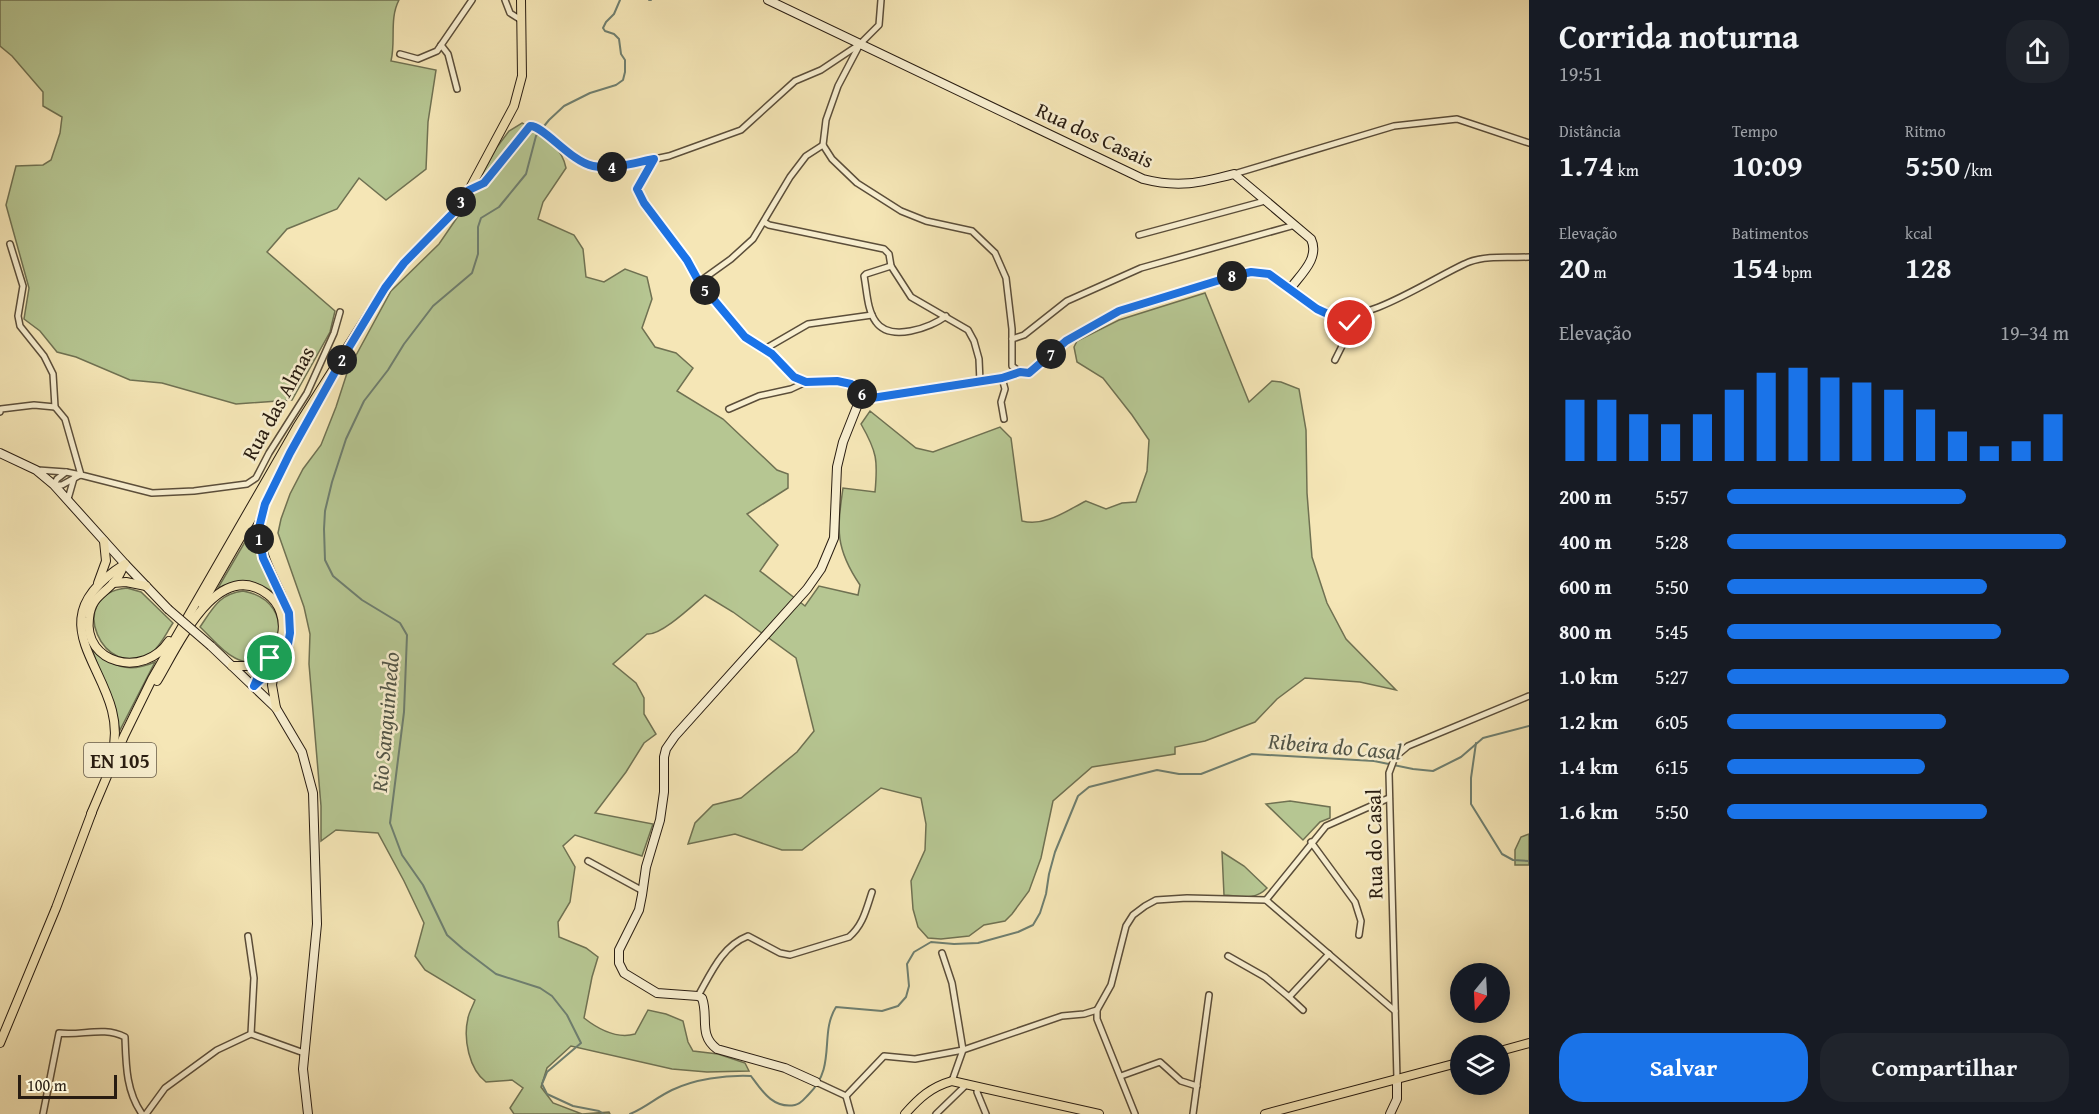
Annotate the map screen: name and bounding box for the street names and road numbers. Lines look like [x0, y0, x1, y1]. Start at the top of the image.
street label: Rua dos Casais [1031, 94, 1159, 176]
street label: Rua das Almas [234, 340, 322, 466]
road number: EN 105 [84, 743, 156, 777]
street label: Rua do Casal [1358, 789, 1390, 899]

